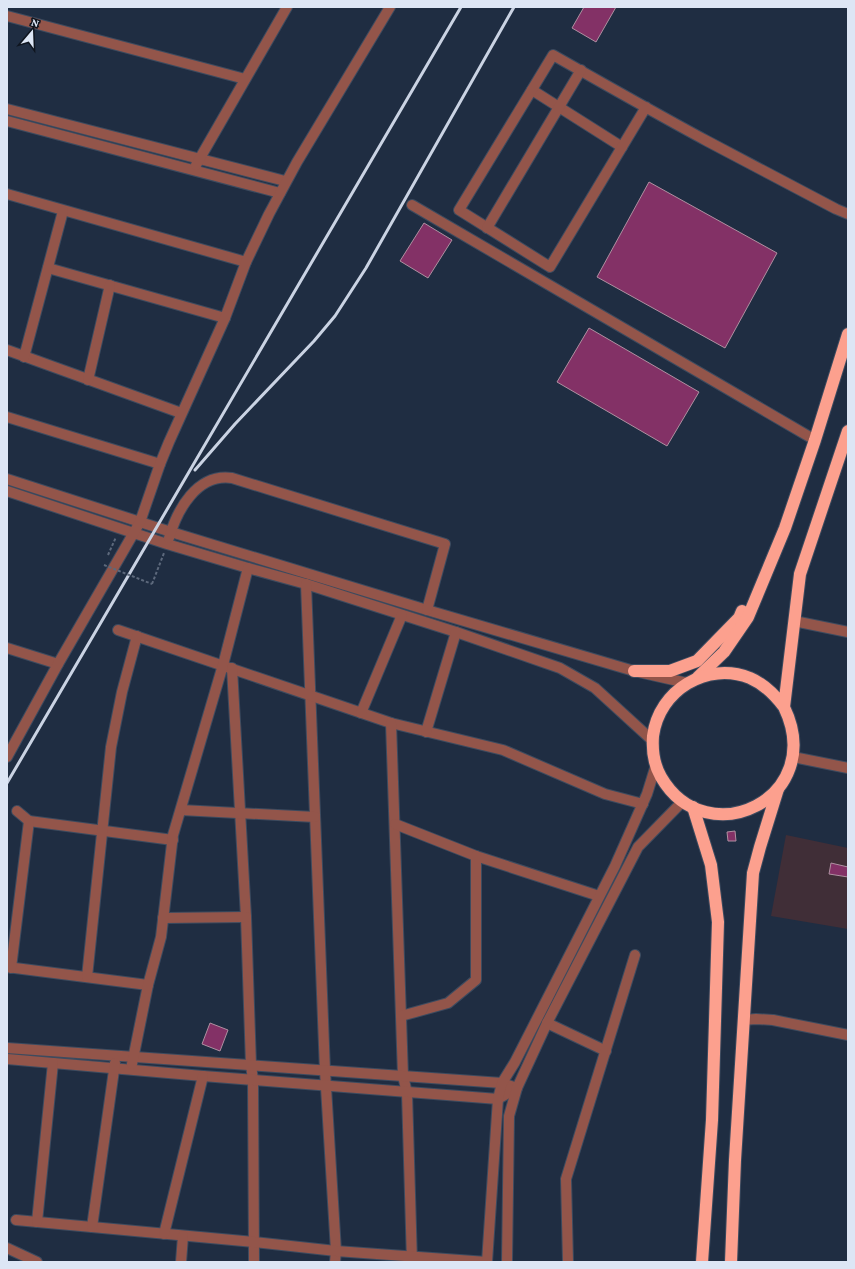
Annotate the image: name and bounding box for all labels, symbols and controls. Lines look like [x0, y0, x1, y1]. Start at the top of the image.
north arrow [12, 12, 52, 52]
text: N [30, 16, 41, 30]

